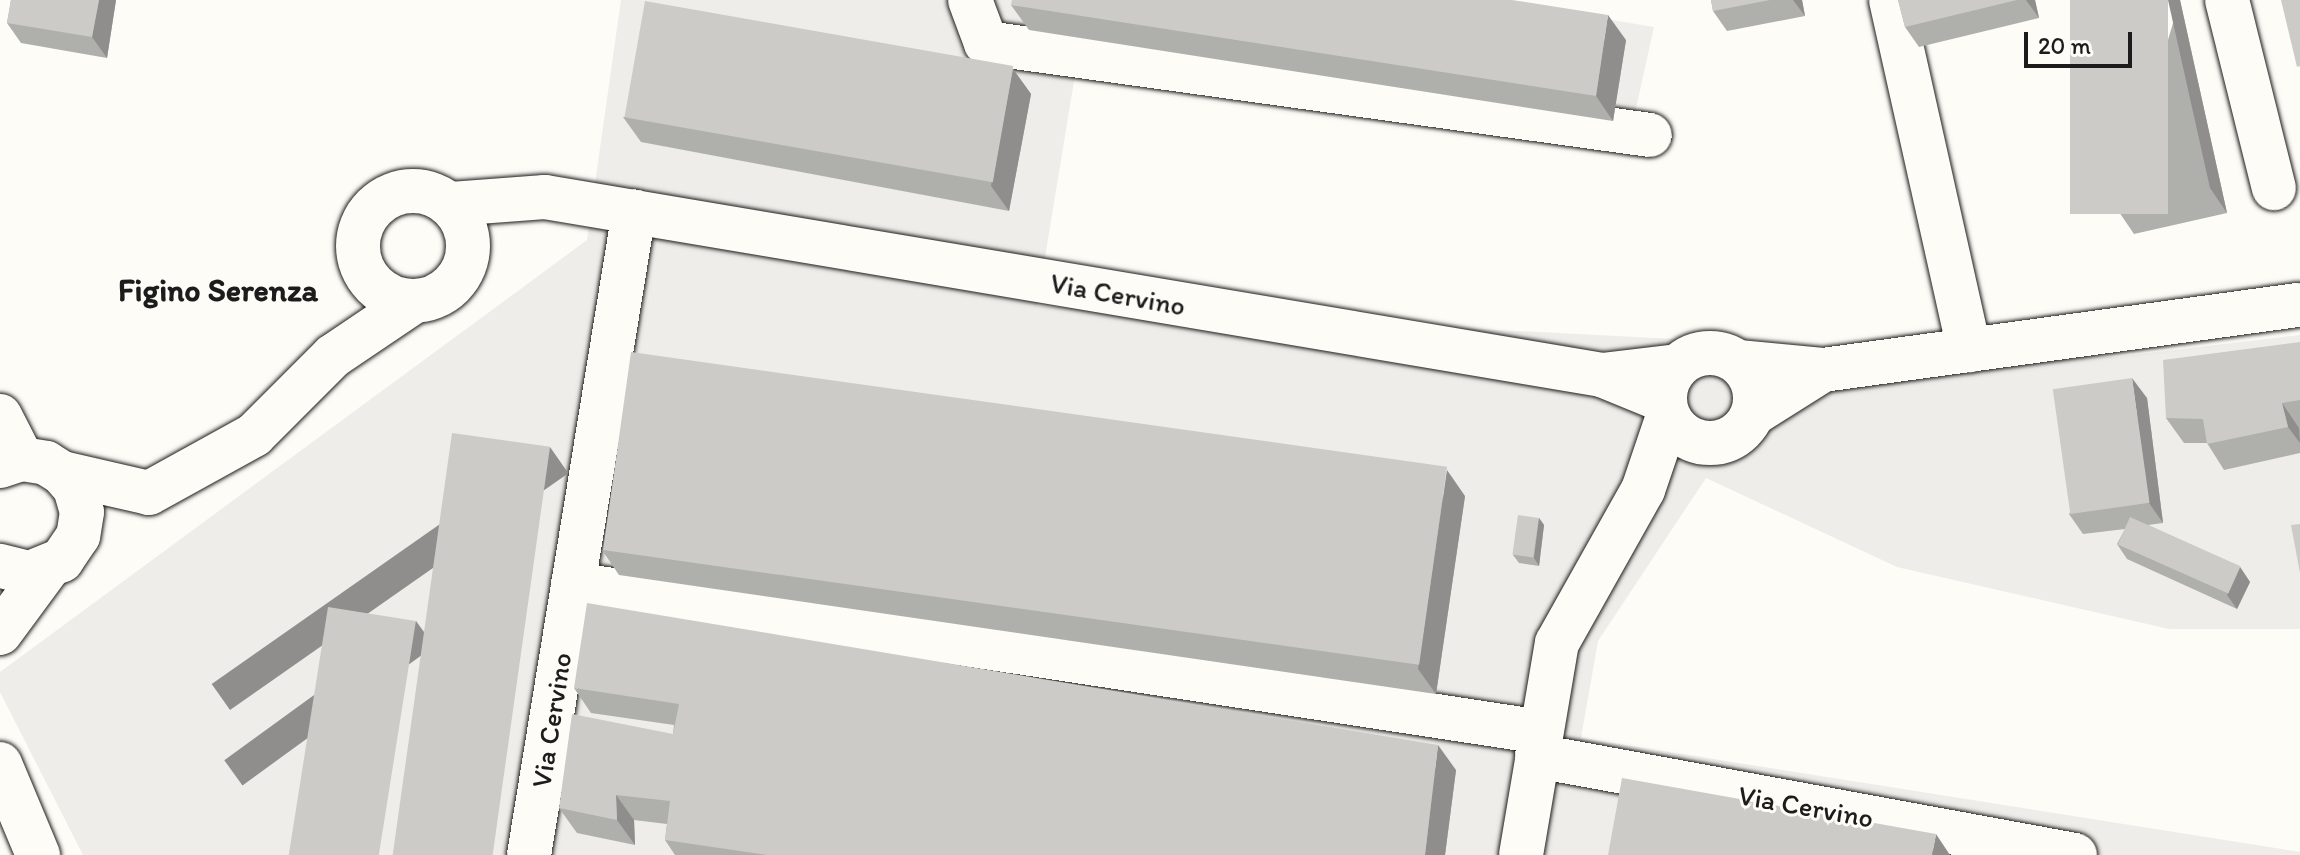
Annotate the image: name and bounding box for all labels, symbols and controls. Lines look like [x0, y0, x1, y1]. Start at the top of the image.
scale bar [2028, 16, 2136, 66]
text: 20 m [2038, 31, 2091, 60]
street label: Via Cervino [1048, 266, 1188, 322]
district label: Figino Serenza [118, 271, 318, 309]
street label: Via Cervino [524, 650, 578, 790]
street label: Via Cervino [1736, 778, 1876, 834]

